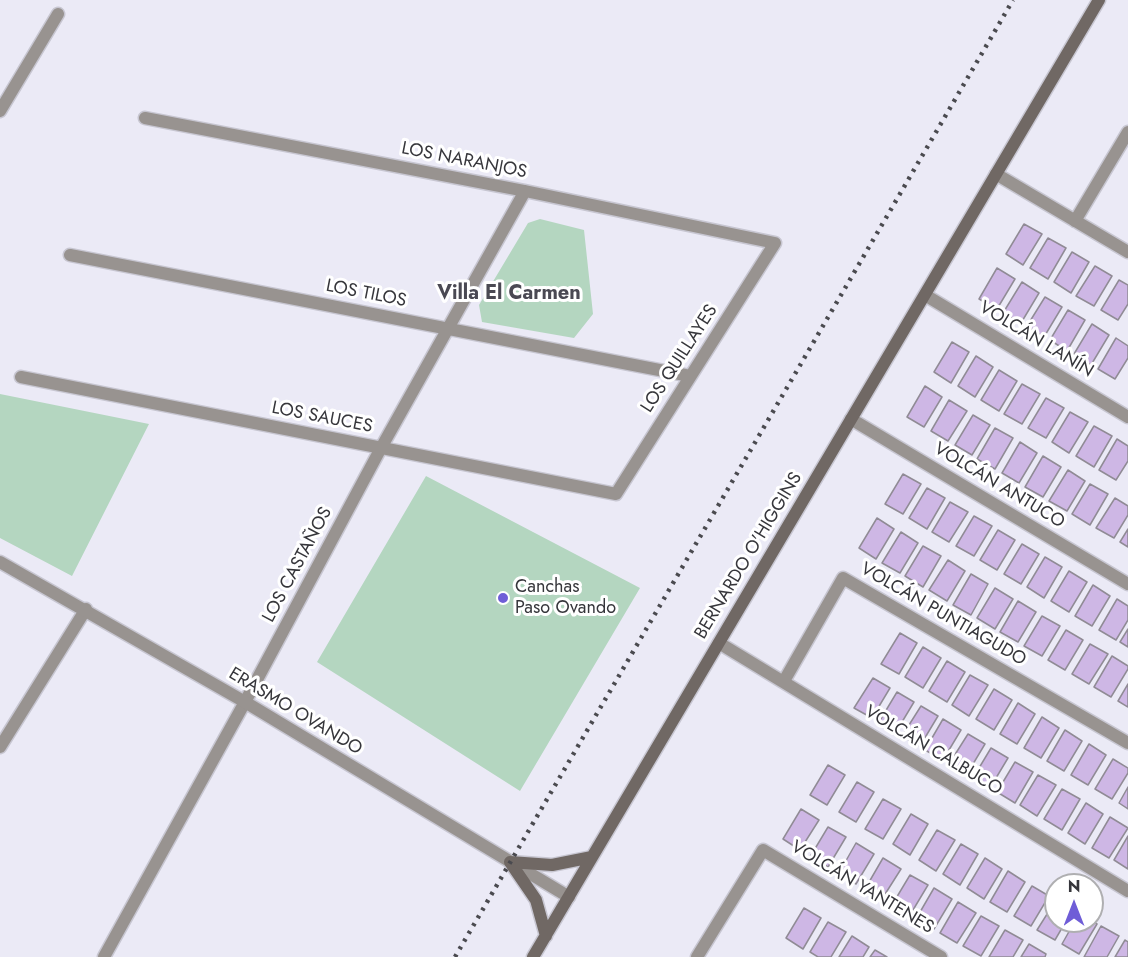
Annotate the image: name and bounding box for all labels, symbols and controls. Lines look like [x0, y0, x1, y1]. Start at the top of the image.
street label: LOS NARANJOS [400, 138, 528, 184]
street label: LOS TILOS [324, 276, 408, 312]
district label: Villa El Carmen [437, 282, 581, 306]
street label: VOLCÁN LANÍN [975, 297, 1097, 383]
street label: LOS QUILLAYES [637, 301, 723, 417]
street label: LOS SAUCES [270, 398, 374, 438]
street label: VOLCÁN ANTUCO [930, 438, 1068, 534]
street label: BERNARDO O'HIGGINS [691, 469, 807, 643]
street label: LOS CASTAÑOS [259, 504, 337, 626]
street label: VOLCÁN PUNTIAGUDO [856, 559, 1030, 671]
place label: Canchas Paso Ovando [515, 577, 616, 620]
marker: Canchas Paso Ovando [496, 591, 510, 605]
street label: ERASMO OVANDO [224, 664, 366, 760]
street label: VOLCÁN CALBUCO [860, 701, 1006, 801]
street label: VOLCÁN YANTENES [787, 837, 937, 939]
north arrow [1044, 873, 1104, 933]
text: N [1068, 875, 1080, 898]

